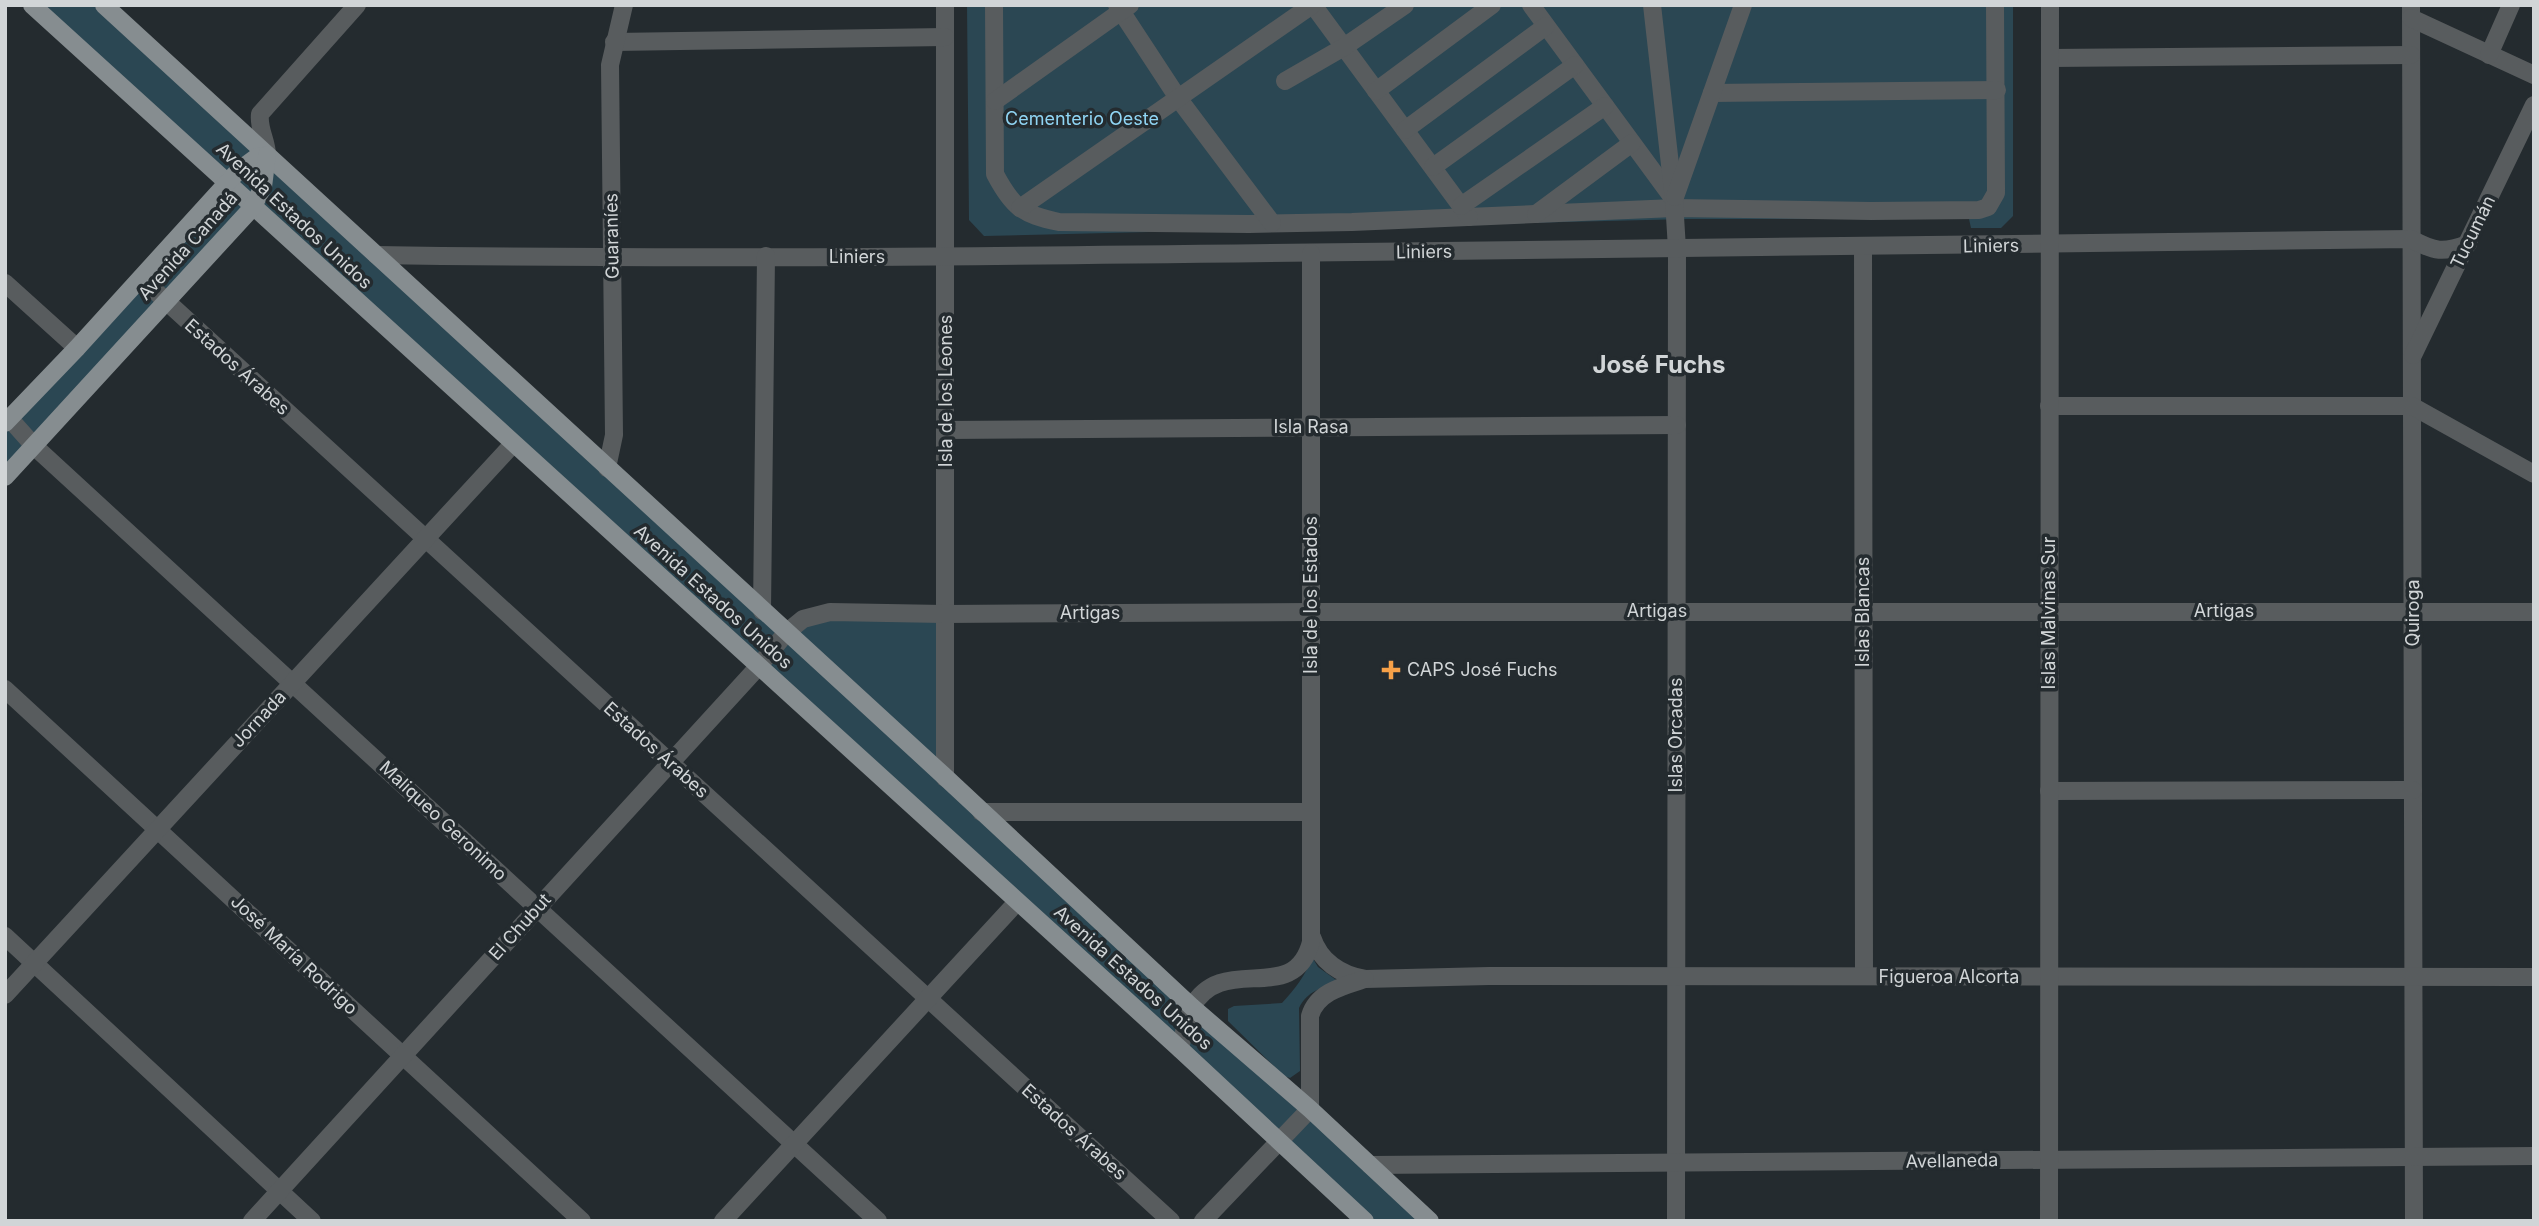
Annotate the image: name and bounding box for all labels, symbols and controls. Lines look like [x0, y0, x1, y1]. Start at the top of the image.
park label: Cementerio Oeste [1005, 108, 1159, 129]
street label: Avenida Estados Unidos [212, 138, 377, 293]
street label: Avenida Canadá [134, 187, 242, 304]
street label: Tucumán [2446, 192, 2499, 272]
street label: Guaraníes [600, 193, 623, 279]
street label: Liniers [1963, 235, 2019, 256]
street label: Liniers [1396, 241, 1452, 262]
street label: Liniers [829, 246, 885, 267]
street label: Estados Árabes [181, 314, 294, 419]
street label: Isla de los Leones [935, 315, 956, 467]
district label: José Fuchs [1593, 350, 1725, 379]
street label: Isla Rasa [1273, 416, 1349, 437]
street label: Isla de los Estados [1300, 516, 1321, 674]
street label: Avenida Estados Unidos [630, 520, 797, 673]
street label: Islas Malvinas Sur [2038, 536, 2059, 689]
street label: Islas Blancas [1852, 557, 1873, 667]
street label: Quiroga [2402, 579, 2423, 647]
street label: Artigas [1627, 600, 1687, 621]
street label: Artigas [2194, 600, 2254, 621]
street label: Artigas [1060, 602, 1120, 623]
place label: CAPS José Fuchs [1407, 659, 1558, 680]
marker: CAPS José Fuchs [1381, 660, 1401, 680]
street label: Islas Orcadas [1665, 678, 1686, 792]
street label: Jornada [227, 686, 290, 751]
street label: Estados Árabes [600, 697, 713, 802]
street label: Maliqueo Geronimo [376, 756, 511, 885]
street label: El Chubut [484, 889, 555, 964]
street label: José María Rodrigo [227, 891, 362, 1019]
street label: Avenida Estados Unidos [1050, 901, 1217, 1054]
street label: Figueroa Alcorta [1879, 966, 2019, 987]
street label: Estados Árabes [1018, 1079, 1131, 1184]
street label: Avellaneda [1906, 1149, 1998, 1172]

